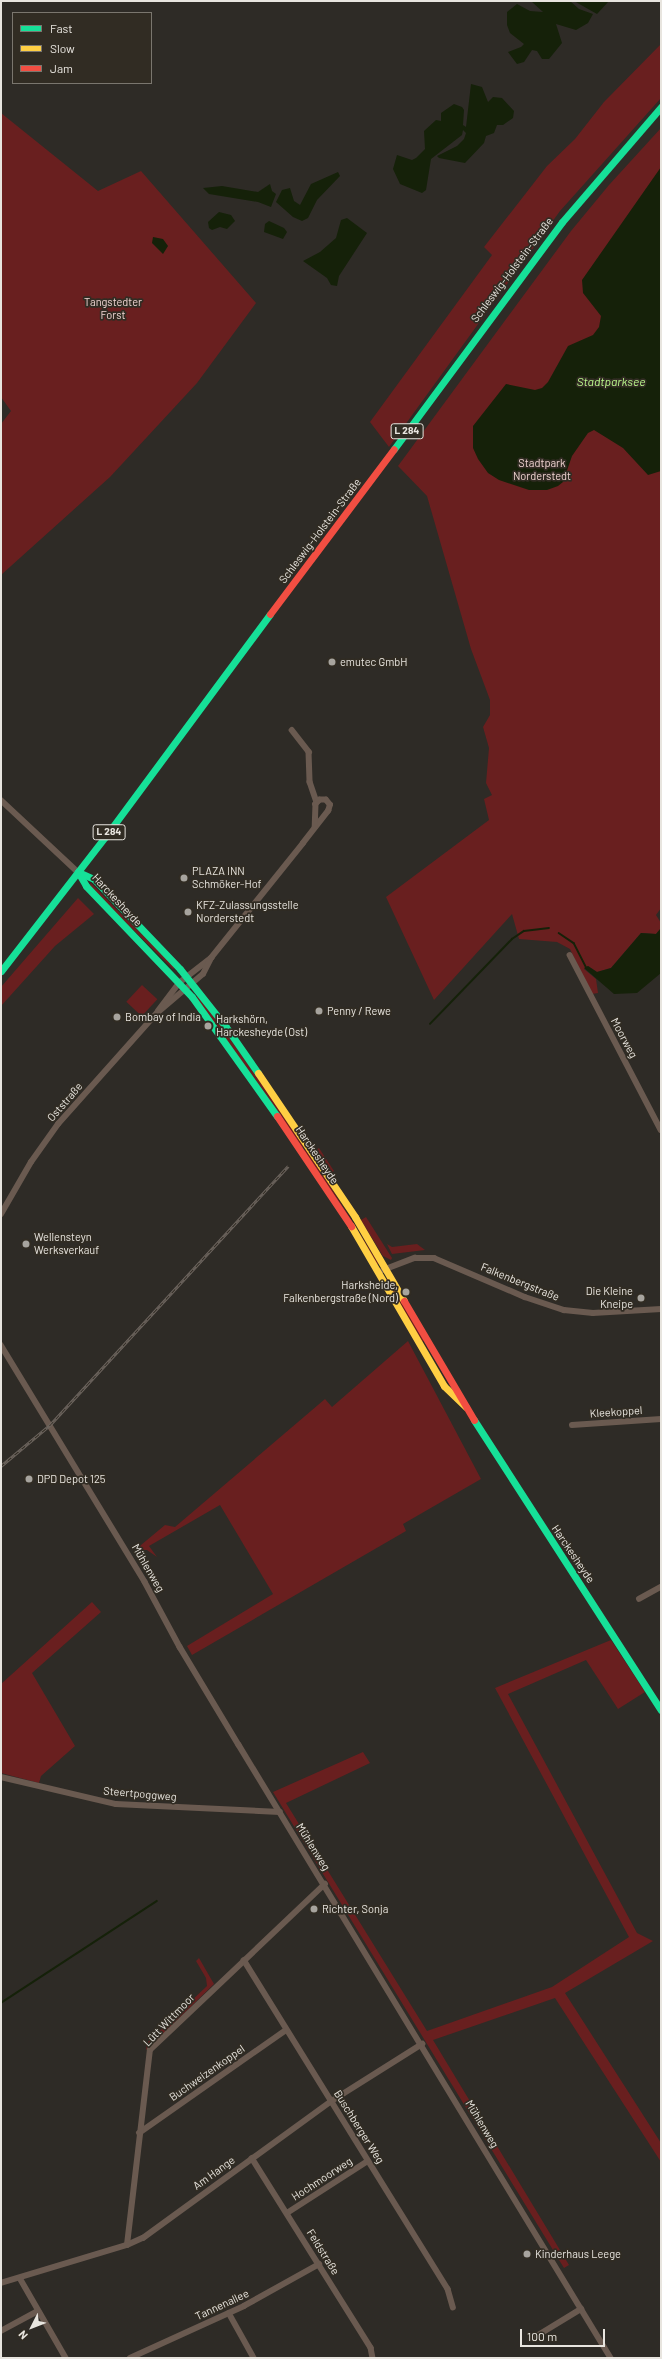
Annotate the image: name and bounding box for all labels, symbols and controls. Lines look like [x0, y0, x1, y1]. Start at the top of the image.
legend [12, 12, 152, 84]
text: Fast [50, 21, 73, 35]
text: Slow [50, 41, 75, 55]
text: Jam [50, 61, 73, 75]
street label: Schleswig-Holstein-Straße [468, 215, 556, 325]
park label: Tangstedter Forst [84, 296, 142, 322]
water label: Stadtparksee [577, 375, 645, 389]
road number: L 284 [390, 423, 424, 439]
park label: Stadtpark Norderstedt [513, 457, 571, 483]
street label: Schleswig-Holstein-Straße [276, 476, 364, 586]
place label: emutec GmbH [340, 655, 408, 669]
marker: emutec GmbH [327, 657, 337, 667]
road number: L 284 [92, 824, 126, 840]
place label: PLAZA INN Schmöker-Hof [192, 865, 261, 891]
street label: Harckesheyde [89, 871, 145, 929]
marker: PLAZA INN Schmöker-Hof [179, 873, 189, 883]
place label: KFZ-Zulassungsstelle Norderstedt [196, 899, 299, 925]
marker: KFZ-Zulassungsstelle Norderstedt [183, 907, 193, 917]
place label: Penny / Rewe [327, 1004, 391, 1018]
marker: Penny / Rewe [314, 1006, 324, 1016]
place label: Bombay of India [125, 1010, 201, 1024]
marker: Bombay of India [112, 1012, 122, 1022]
place label: Harkshörn, Harckesheyde (Ost) [216, 1013, 307, 1039]
street label: Moorweg [608, 1016, 640, 1060]
marker: Harkshörn, Harckesheyde (Ost) [203, 1021, 213, 1031]
street label: Oststraße [45, 1080, 85, 1124]
street label: Harckesheyde [293, 1123, 341, 1187]
place label: Wellensteyn Werksverkauf [34, 1231, 99, 1257]
marker: Wellensteyn Werksverkauf [21, 1239, 31, 1249]
street label: Falkenbergstraße [479, 1260, 561, 1304]
place label: Harksheide, Falkenbergstraße (Nord) [283, 1279, 398, 1305]
place label: Die Kleine Kneipe [586, 1285, 633, 1311]
marker: Harksheide, Falkenbergstraße (Nord) [401, 1287, 411, 1297]
marker: Die Kleine Kneipe [636, 1293, 646, 1303]
street label: Kleekoppel [589, 1404, 643, 1420]
place label: DPD Depot 125 [37, 1472, 105, 1486]
marker: DPD Depot 125 [24, 1474, 34, 1484]
street label: Harckesheyde [549, 1522, 597, 1586]
street label: Mühlenweg [129, 1542, 167, 1594]
street label: Steertpoggweg [103, 1784, 177, 1804]
street label: Mühlenweg [293, 1821, 333, 1873]
place label: Richter, Sonja [322, 1902, 388, 1916]
marker: Richter, Sonja [309, 1904, 319, 1914]
street label: Lütt Wittmoor [141, 1991, 197, 2049]
street label: Buchweizenkoppel [167, 2042, 247, 2104]
street label: Buschberger Weg [331, 2088, 387, 2166]
street label: Mühlenweg [463, 2098, 501, 2150]
street label: Am Hange [191, 2153, 237, 2193]
street label: Hochmoorweg [289, 2154, 355, 2204]
street label: Feldstraße [304, 2227, 342, 2277]
place label: Kinderhaus Leege [535, 2247, 621, 2261]
marker: Kinderhaus Leege [522, 2249, 532, 2259]
street label: Tannenallee [193, 2287, 251, 2323]
north arrow [12, 2307, 52, 2347]
scale bar [522, 2321, 607, 2347]
text: N [15, 2328, 30, 2342]
text: 100 m [527, 2329, 557, 2343]

